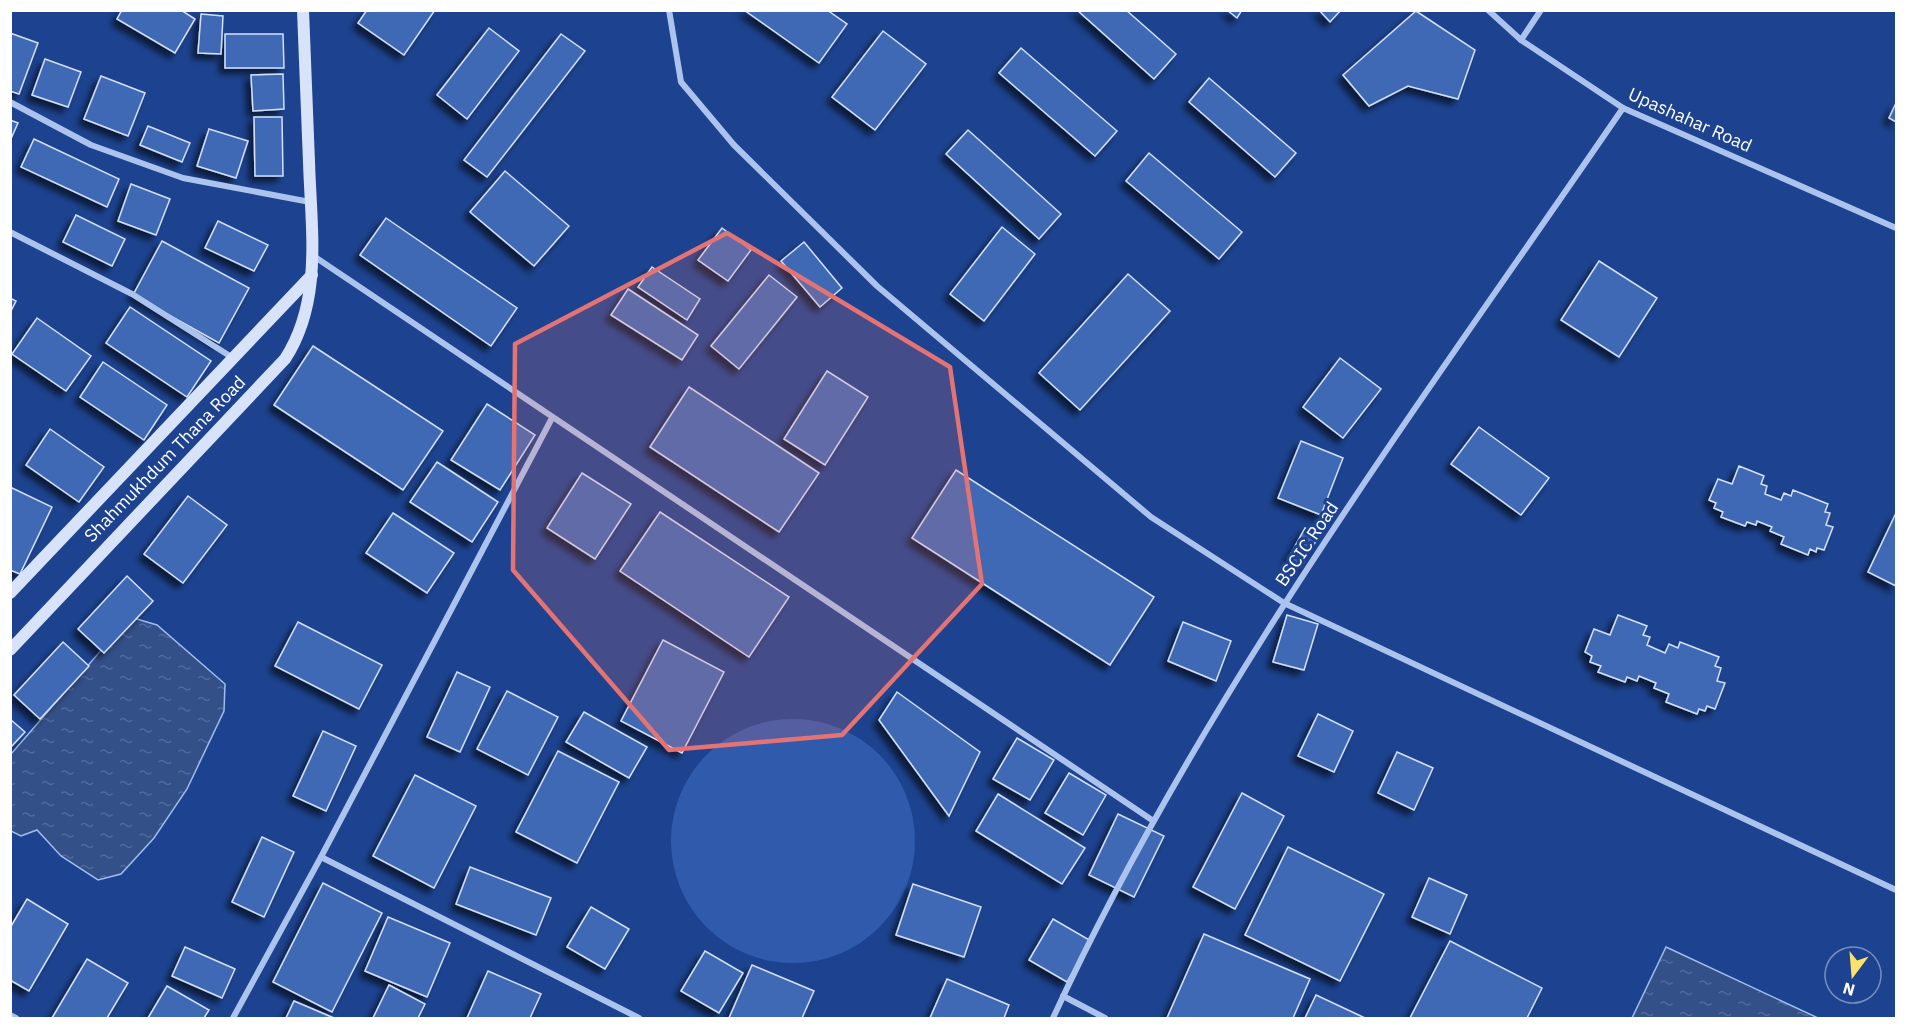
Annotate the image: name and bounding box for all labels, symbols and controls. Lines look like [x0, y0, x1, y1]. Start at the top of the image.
street label: Upashahar Road [1625, 82, 1756, 157]
street label: Shahmukhdum Thana Road [79, 371, 250, 547]
street label: BSCIC Road [1270, 497, 1343, 591]
north arrow [1823, 945, 1883, 1005]
text: N [1841, 978, 1857, 1001]

